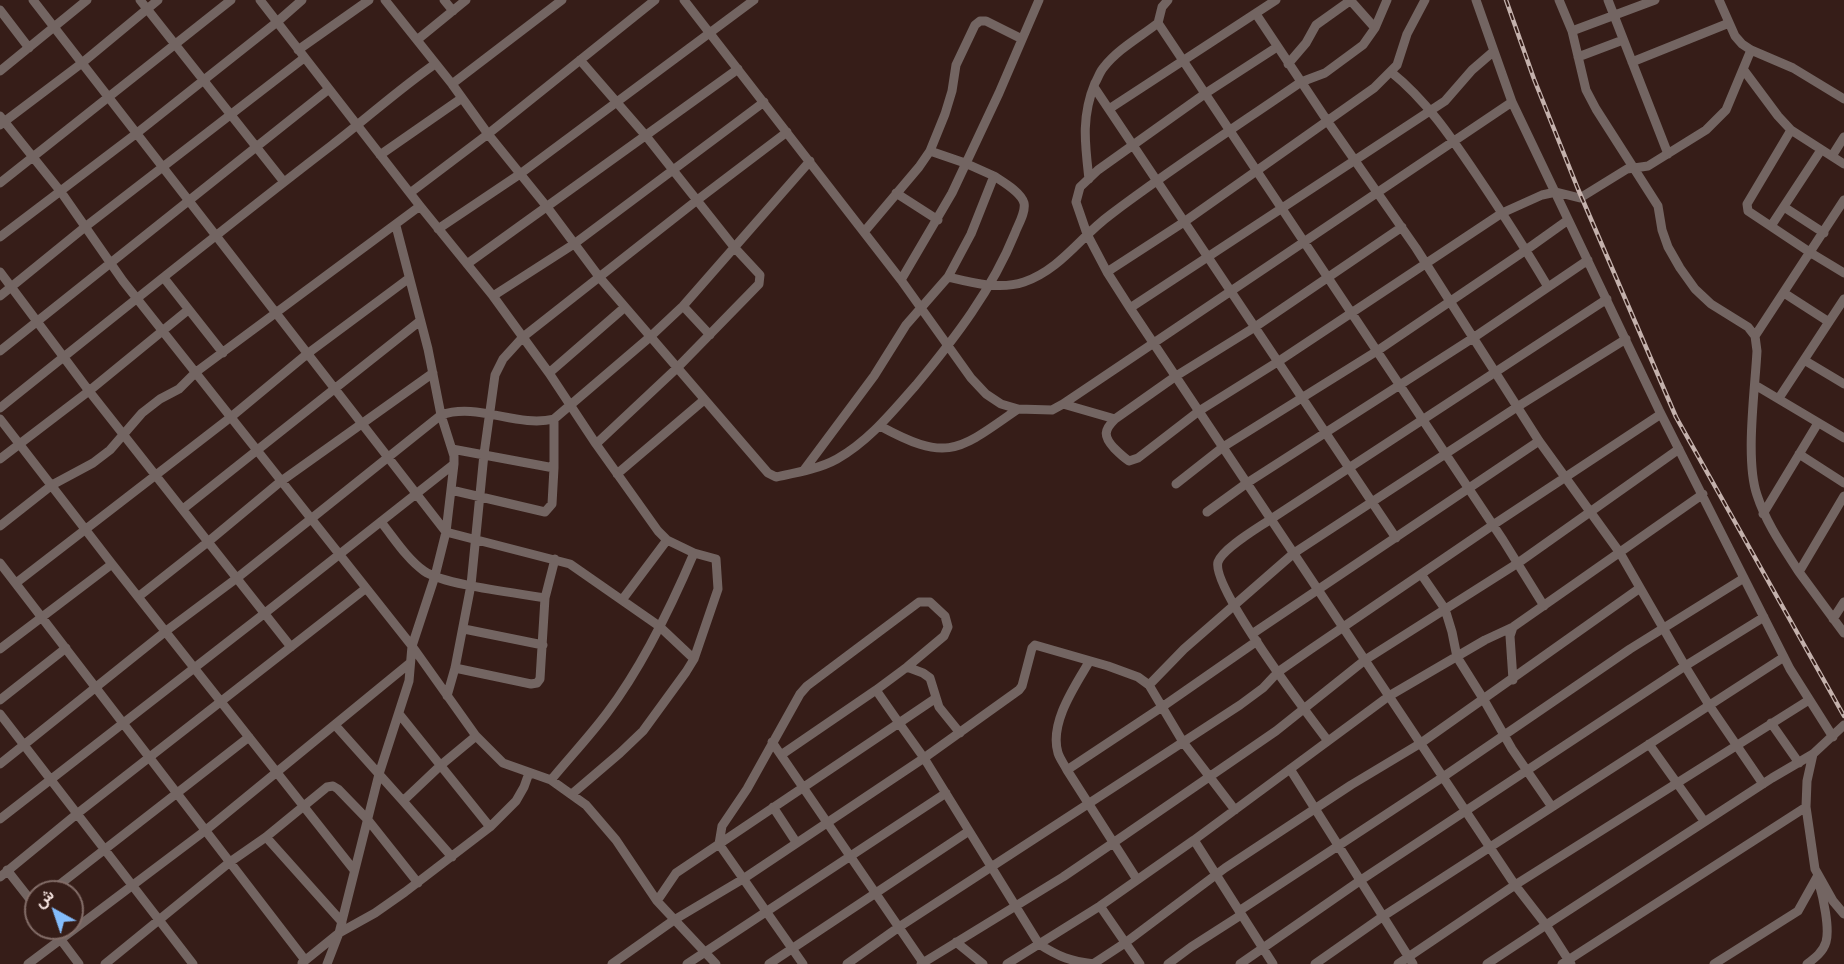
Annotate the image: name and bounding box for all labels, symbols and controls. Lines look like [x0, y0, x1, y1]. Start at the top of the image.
north arrow [24, 880, 84, 940]
text: ش [30, 884, 58, 912]

